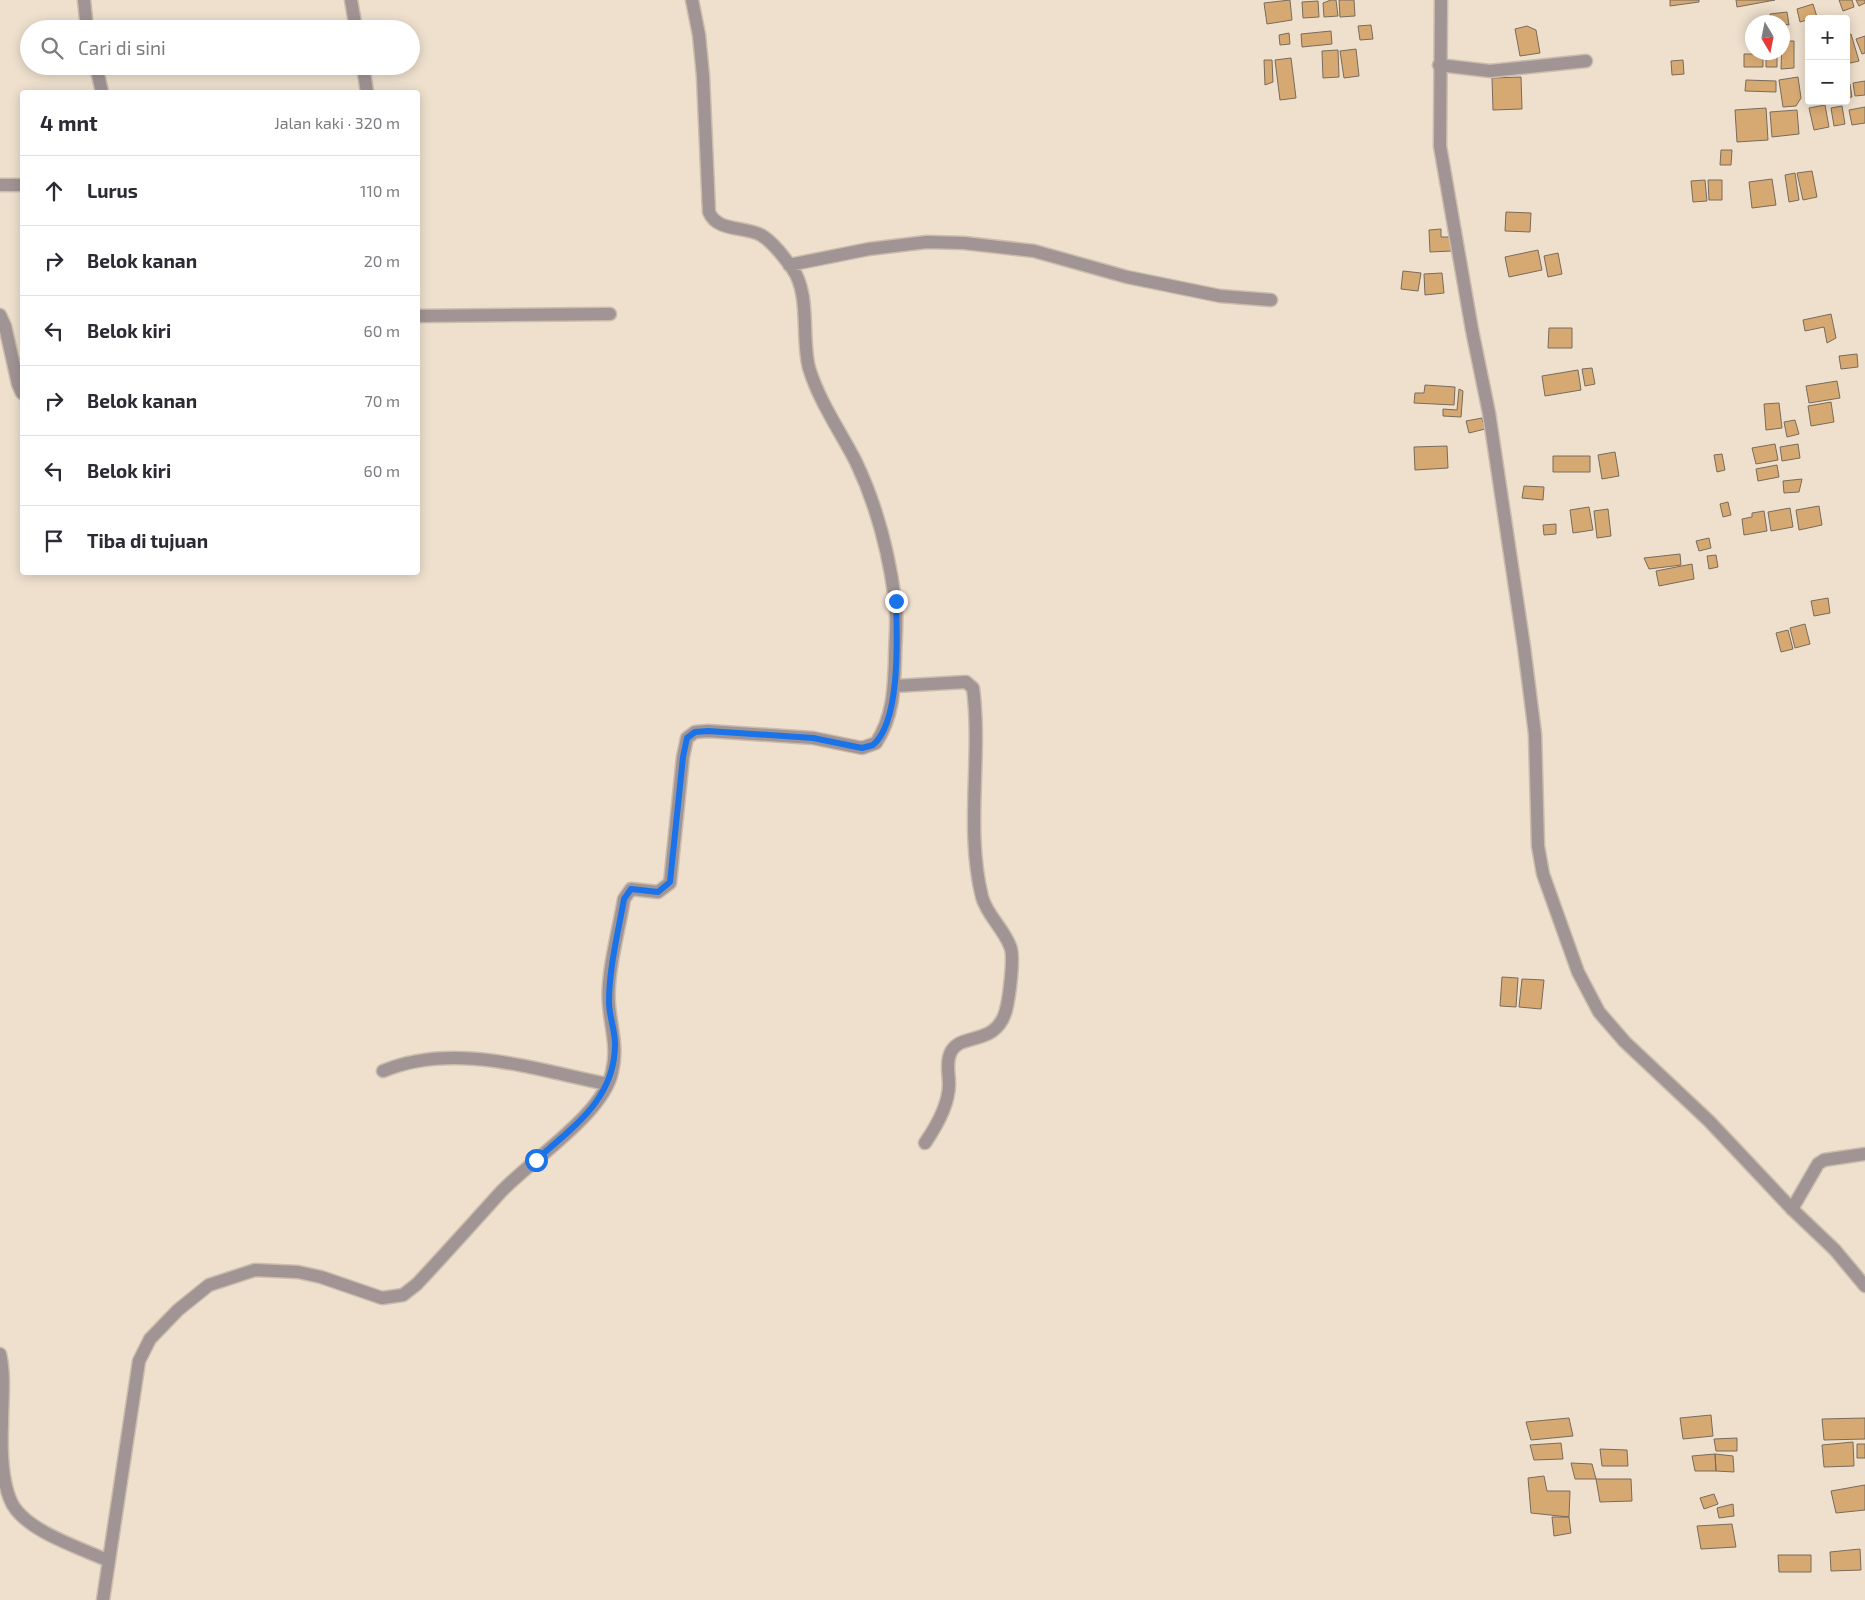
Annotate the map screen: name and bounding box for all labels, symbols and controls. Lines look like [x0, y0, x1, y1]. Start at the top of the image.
north arrow [1745, 15, 1790, 60]
map controls [1805, 15, 1850, 105]
button: + [1805, 15, 1850, 60]
search box [20, 20, 420, 75]
icon: search [38, 34, 66, 62]
text: Cari di sini [78, 36, 166, 59]
button: − [1805, 60, 1850, 105]
text: 4 mnt [40, 110, 98, 135]
text: Jalan kaki · 320 m [274, 113, 400, 132]
icon: ahead [40, 177, 68, 205]
text: Lurus [87, 179, 138, 202]
text: 110 m [360, 181, 400, 200]
icon: right [40, 247, 68, 275]
text: Belok kanan [87, 249, 197, 272]
text: 20 m [364, 251, 400, 270]
icon: left [40, 317, 68, 345]
text: Belok kiri [87, 319, 171, 342]
text: 60 m [364, 321, 400, 340]
icon: right [40, 387, 68, 415]
text: Belok kanan [87, 389, 197, 412]
text: 70 m [365, 391, 400, 410]
icon: left [40, 457, 68, 485]
text: Belok kiri [87, 459, 171, 482]
text: 60 m [364, 461, 400, 480]
icon: arrive [40, 527, 68, 555]
text: Tiba di tujuan [87, 529, 208, 552]
route end [885, 590, 908, 613]
route start [525, 1149, 548, 1172]

